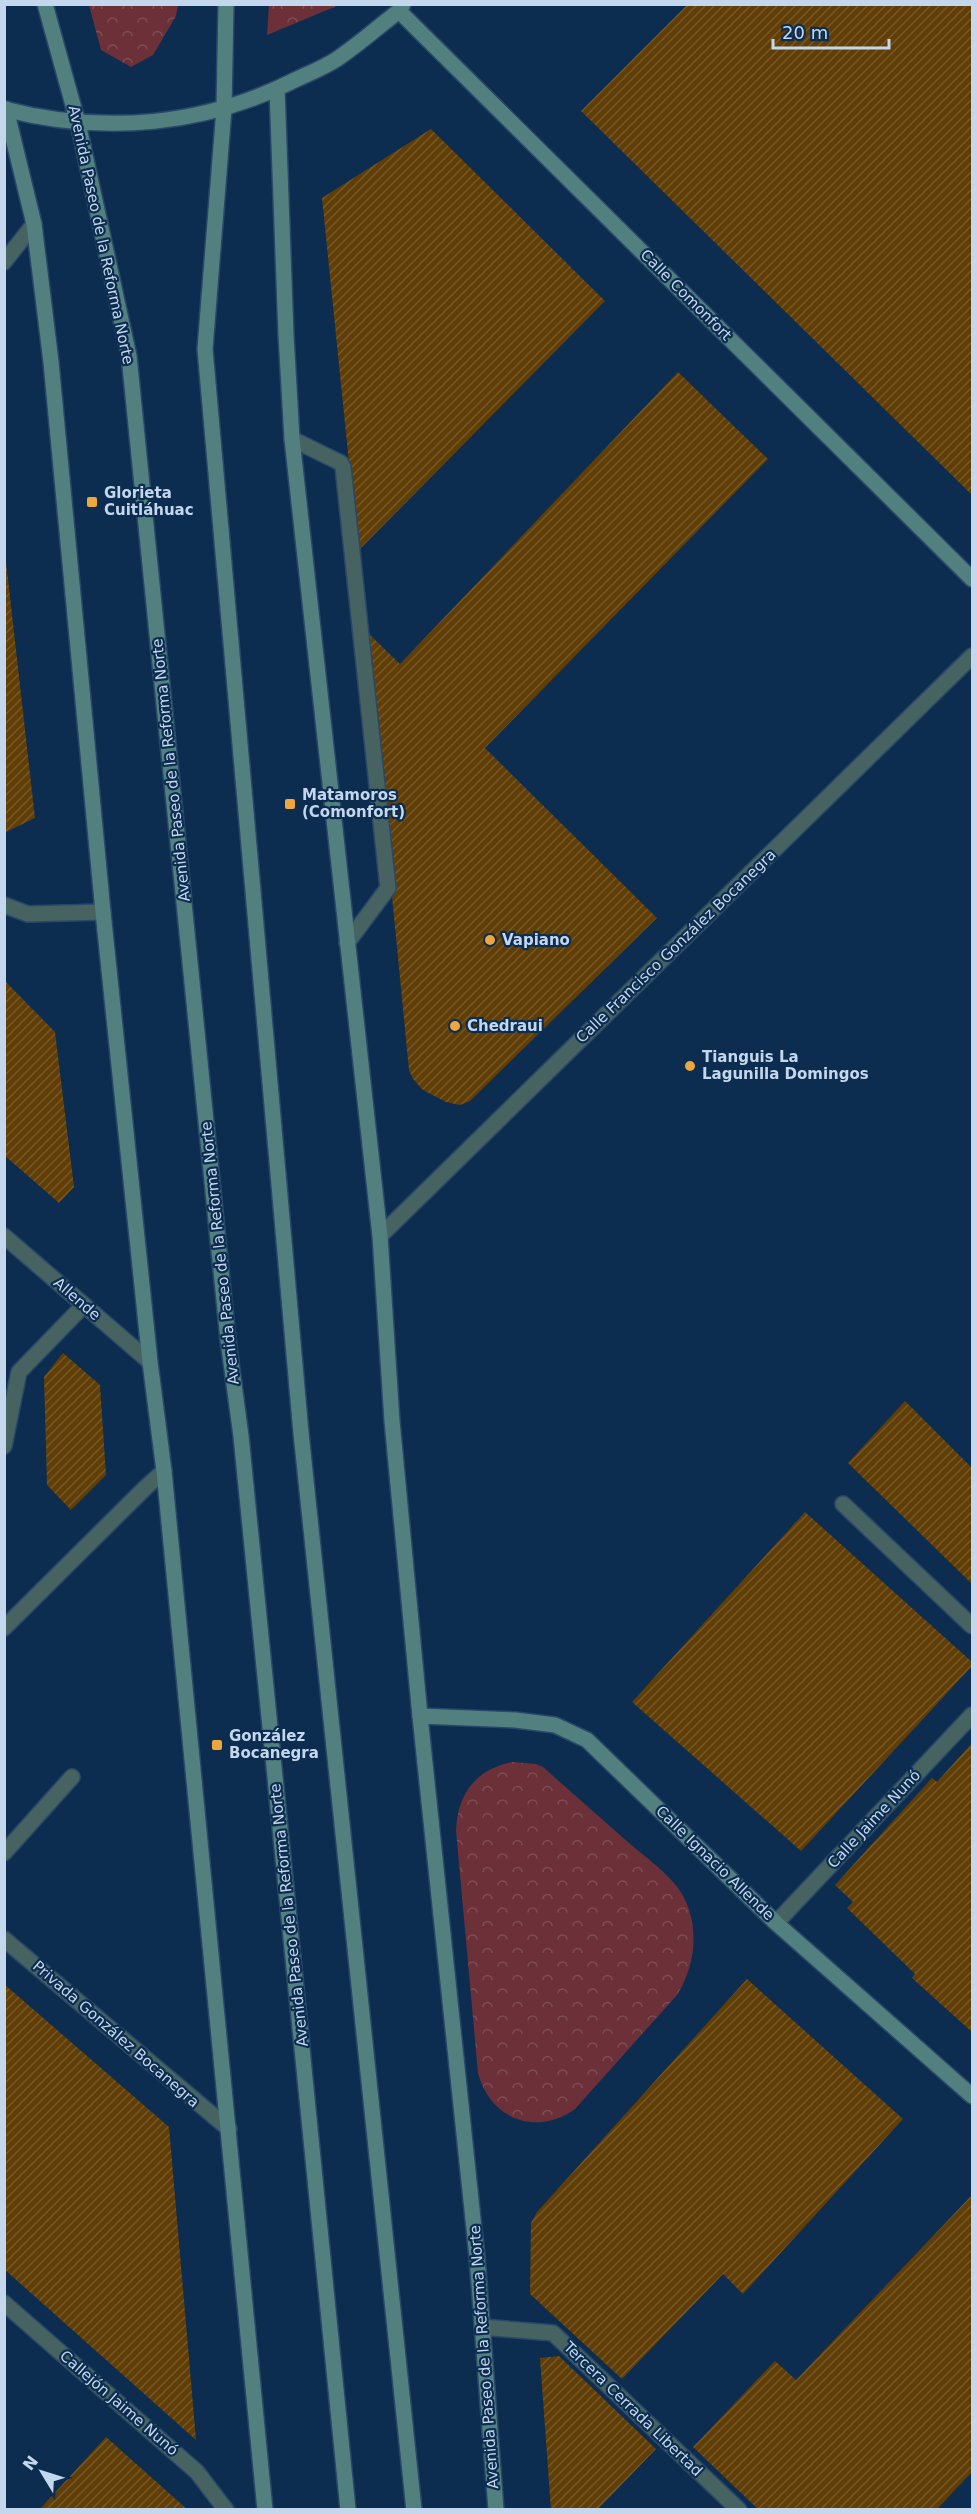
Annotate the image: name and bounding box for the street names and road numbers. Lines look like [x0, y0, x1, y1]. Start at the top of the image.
street label: Avenida Paseo de la Reforma Norte [65, 104, 137, 366]
street label: Calle Comonfort [637, 246, 735, 344]
street label: Avenida Paseo de la Reforma Norte [148, 638, 194, 902]
street label: Calle Francisco González Bocanegra [572, 845, 780, 1047]
street label: Avenida Paseo de la Reforma Norte [197, 1121, 243, 1385]
street label: Allende [50, 1274, 104, 1324]
street label: Calle Jaime Nunó [824, 1766, 924, 1872]
street label: Avenida Paseo de la Reforma Norte [266, 1783, 312, 2047]
street label: Calle Ignacio Allende [652, 1802, 778, 1924]
street label: Privada González Bocanegra [29, 1957, 203, 2111]
street label: Avenida Paseo de la Reforma Norte [466, 2224, 502, 2490]
street label: Tercera Cerrada Libertad [559, 2337, 706, 2480]
street label: Callejón Jaime Nunó [56, 2347, 182, 2459]

